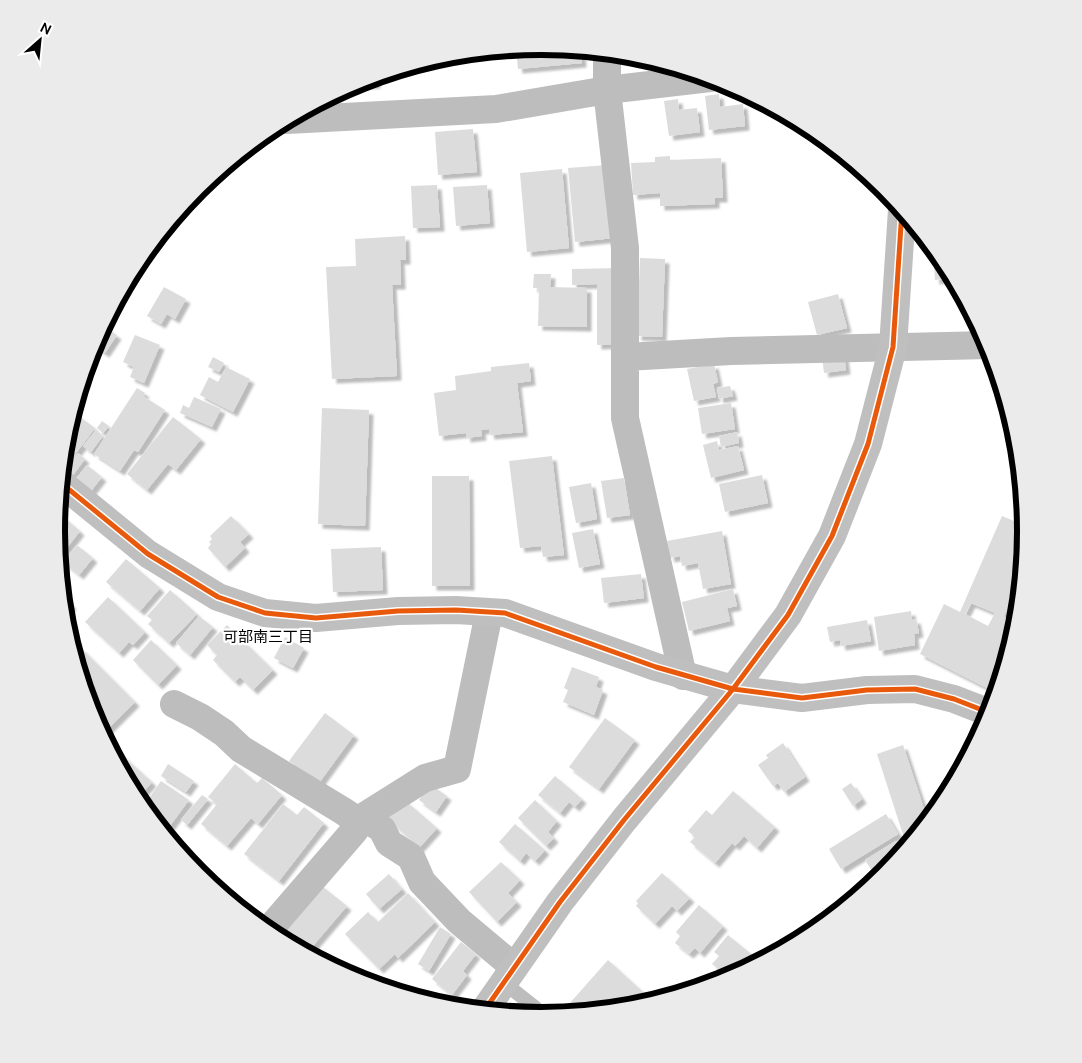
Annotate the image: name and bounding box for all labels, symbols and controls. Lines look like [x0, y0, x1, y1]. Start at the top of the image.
north arrow [15, 15, 65, 65]
text: N [38, 19, 54, 38]
district label: 可部南三丁目 [223, 628, 313, 645]

